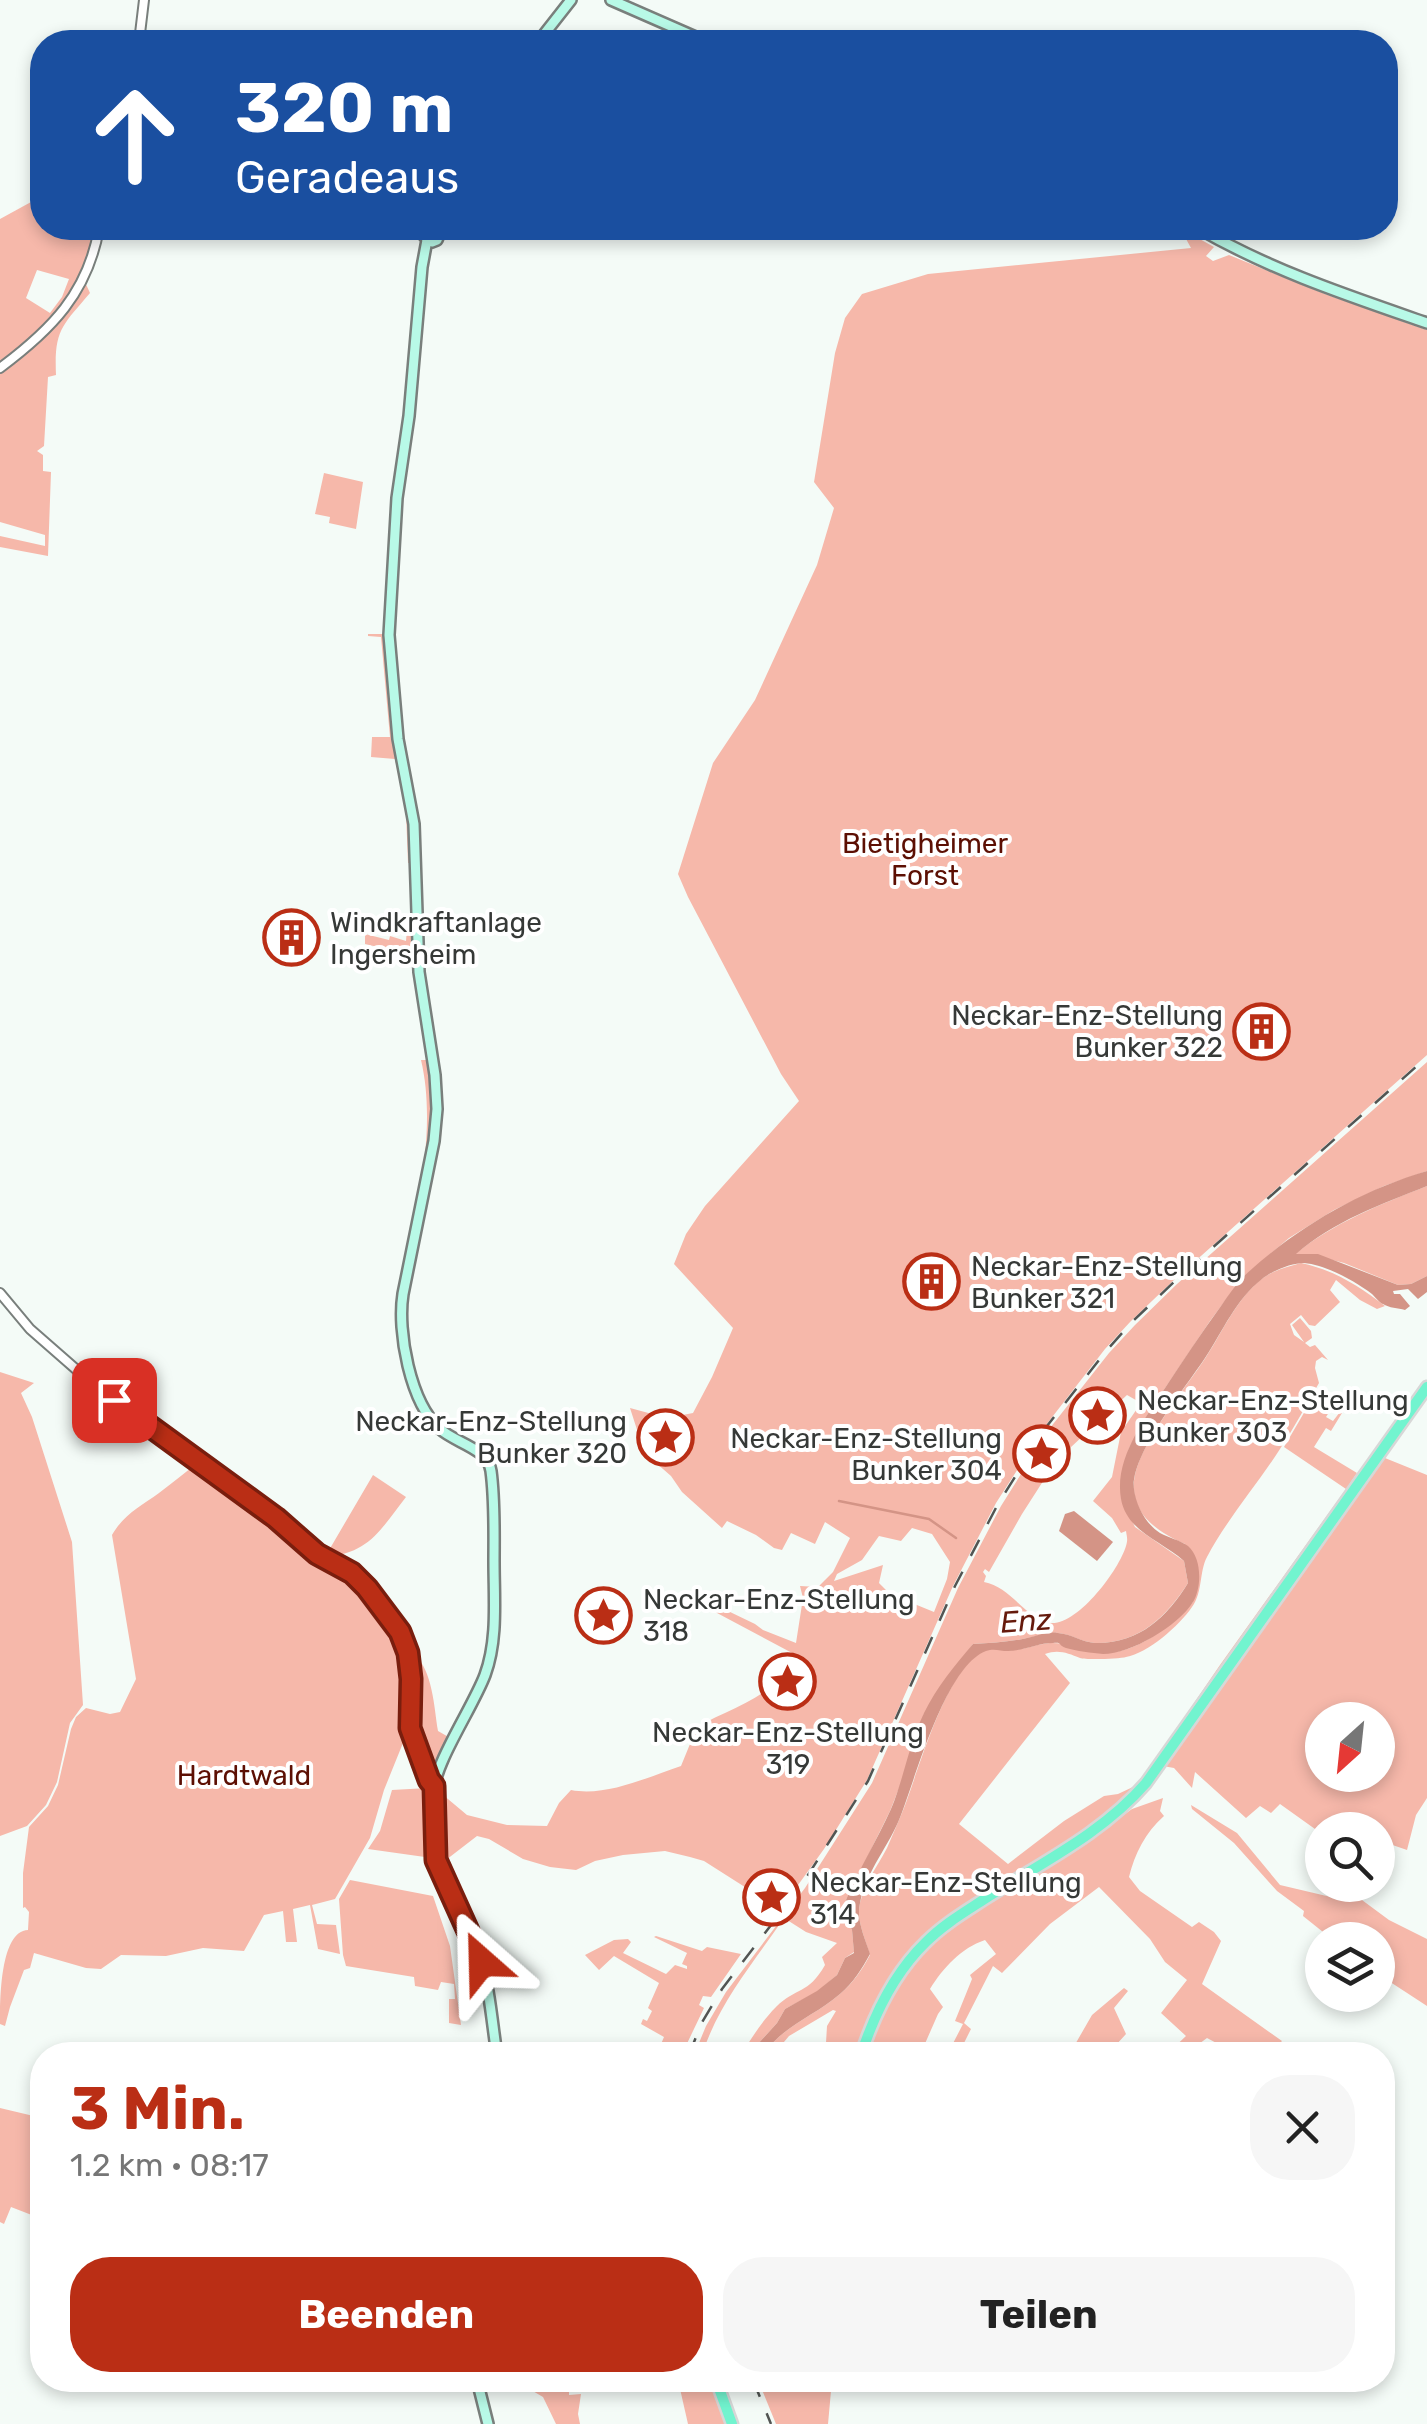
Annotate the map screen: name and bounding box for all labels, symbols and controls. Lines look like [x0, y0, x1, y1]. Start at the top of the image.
text: 320 m [235, 67, 453, 150]
icon: ahead [70, 70, 200, 200]
text: Geradeaus [235, 151, 459, 204]
park label: Bietigheimer Forst [842, 827, 1008, 892]
place label: Windkraftanlage Ingersheim [330, 906, 542, 971]
building icon: Windkraftanlage Ingersheim [261, 908, 321, 968]
place label: Neckar-Enz-Stellung Bunker 322 [951, 999, 1223, 1064]
building icon: Neckar-Enz-Stellung Bunker 322 [1232, 1001, 1292, 1061]
place label: Neckar-Enz-Stellung Bunker 321 [971, 1250, 1243, 1315]
building icon: Neckar-Enz-Stellung Bunker 321 [902, 1252, 962, 1312]
pin [72, 1358, 157, 1443]
icon: arrive [87, 1373, 142, 1428]
place label: Neckar-Enz-Stellung Bunker 303 [1137, 1384, 1409, 1449]
place icon: Neckar-Enz-Stellung Bunker 303 [1068, 1386, 1128, 1446]
place label: Neckar-Enz-Stellung Bunker 320 [355, 1405, 627, 1470]
place icon: Neckar-Enz-Stellung Bunker 320 [636, 1407, 696, 1467]
place label: Neckar-Enz-Stellung Bunker 304 [730, 1422, 1002, 1487]
place icon: Neckar-Enz-Stellung Bunker 304 [1011, 1424, 1071, 1484]
place label: Neckar-Enz-Stellung 318 [643, 1583, 915, 1648]
place icon: Neckar-Enz-Stellung 318 [574, 1585, 634, 1645]
water label: Enz [999, 1601, 1053, 1641]
place icon: Neckar-Enz-Stellung 319 [758, 1651, 818, 1711]
north arrow [1305, 1702, 1395, 1792]
map controls [1305, 1702, 1395, 2012]
place label: Neckar-Enz-Stellung 319 [652, 1716, 924, 1781]
park label: Hardtwald [177, 1759, 311, 1792]
button: search [1305, 1812, 1395, 1902]
place label: Neckar-Enz-Stellung 314 [810, 1866, 1082, 1931]
place icon: Neckar-Enz-Stellung 314 [741, 1868, 801, 1928]
position arrow [430, 1910, 534, 2014]
button: layers [1305, 1922, 1395, 2012]
text: 3 Min. [70, 2073, 245, 2144]
button: close [1250, 2075, 1355, 2180]
text: 1.2 km · 08:17 [70, 2146, 269, 2184]
button: Beenden [70, 2257, 703, 2372]
button: Teilen [723, 2257, 1355, 2372]

